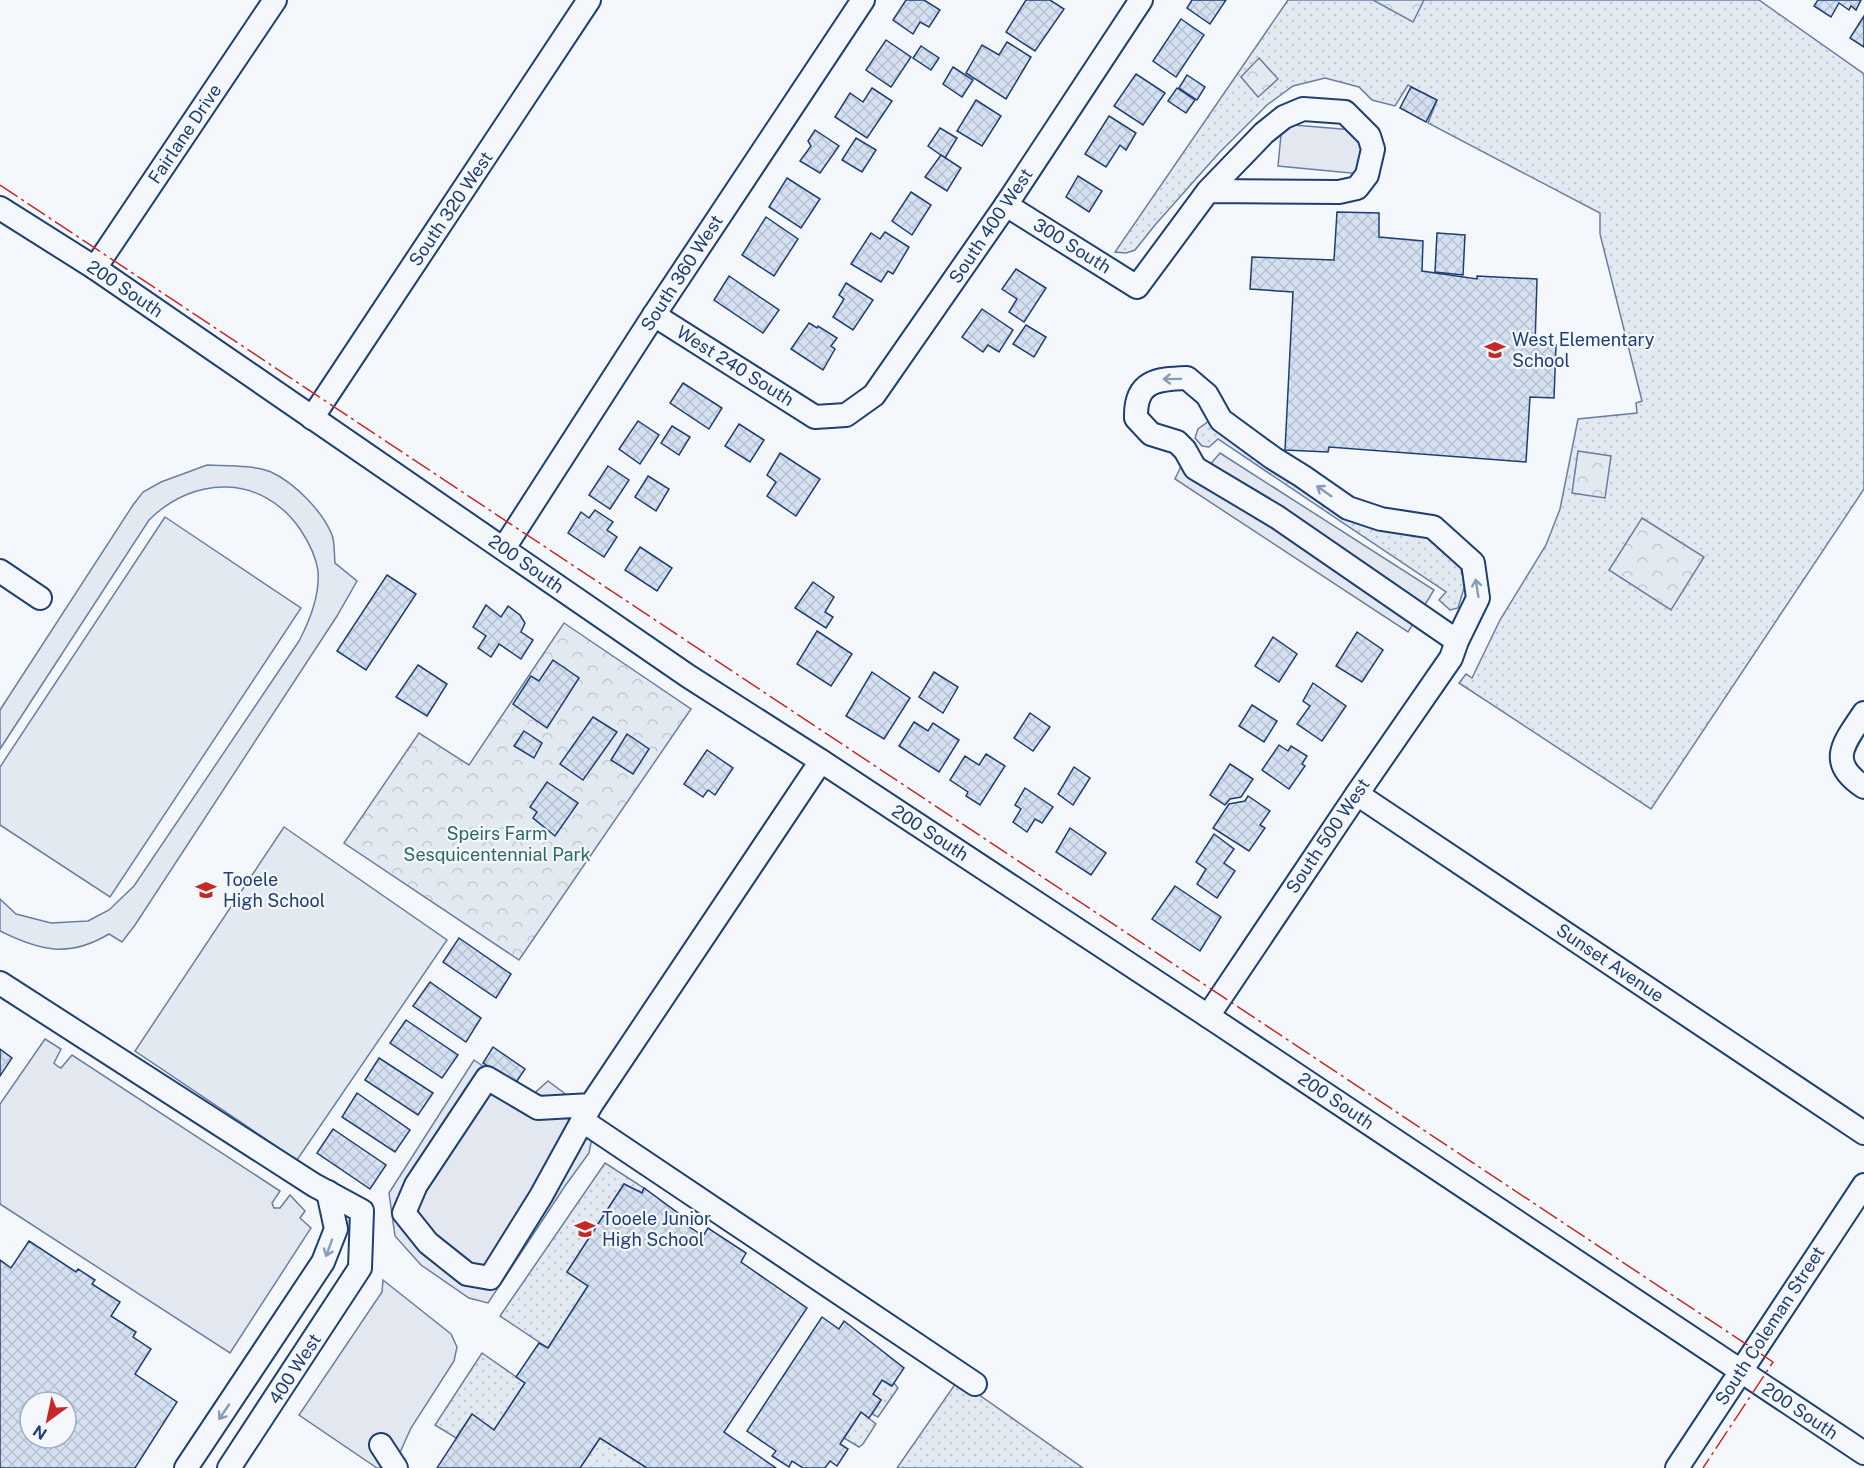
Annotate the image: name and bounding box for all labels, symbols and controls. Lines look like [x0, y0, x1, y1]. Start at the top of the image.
street label: Fairlane Drive [144, 80, 226, 187]
street label: South 320 West [404, 147, 497, 270]
street label: South 400 West [944, 164, 1037, 287]
street label: South 360 West [636, 211, 727, 335]
street label: 300 South [1030, 213, 1115, 278]
street label: 200 South [83, 256, 167, 322]
street label: West 240 South [673, 321, 798, 410]
place label: West Elementary School [1512, 329, 1655, 371]
school or university icon: West Elementary School [1483, 338, 1507, 362]
one-way arrow [1163, 373, 1183, 384]
one-way arrow [1317, 485, 1333, 498]
street label: 200 South [485, 530, 568, 597]
one-way arrow [1471, 579, 1482, 598]
street label: South 500 West [1281, 774, 1374, 897]
street label: 200 South [888, 800, 972, 865]
park label: Speirs Farm Sesquicentennial Park [403, 823, 591, 865]
place label: Tooele High School [223, 869, 325, 911]
school or university icon: Tooele High School [194, 878, 218, 902]
street label: Sunset Avenue [1553, 919, 1668, 1006]
street label: 200 South [1294, 1068, 1378, 1134]
place label: Tooele Junior High School [602, 1208, 711, 1250]
school or university icon: Tooele Junior High School [573, 1217, 597, 1241]
one-way arrow [322, 1239, 333, 1257]
street label: South Coleman Street [1710, 1242, 1829, 1409]
street label: 400 West [264, 1330, 325, 1408]
street label: 200 South [1758, 1378, 1842, 1444]
north arrow [18, 1390, 78, 1450]
one-way arrow [217, 1404, 230, 1421]
text: N [30, 1421, 51, 1444]

